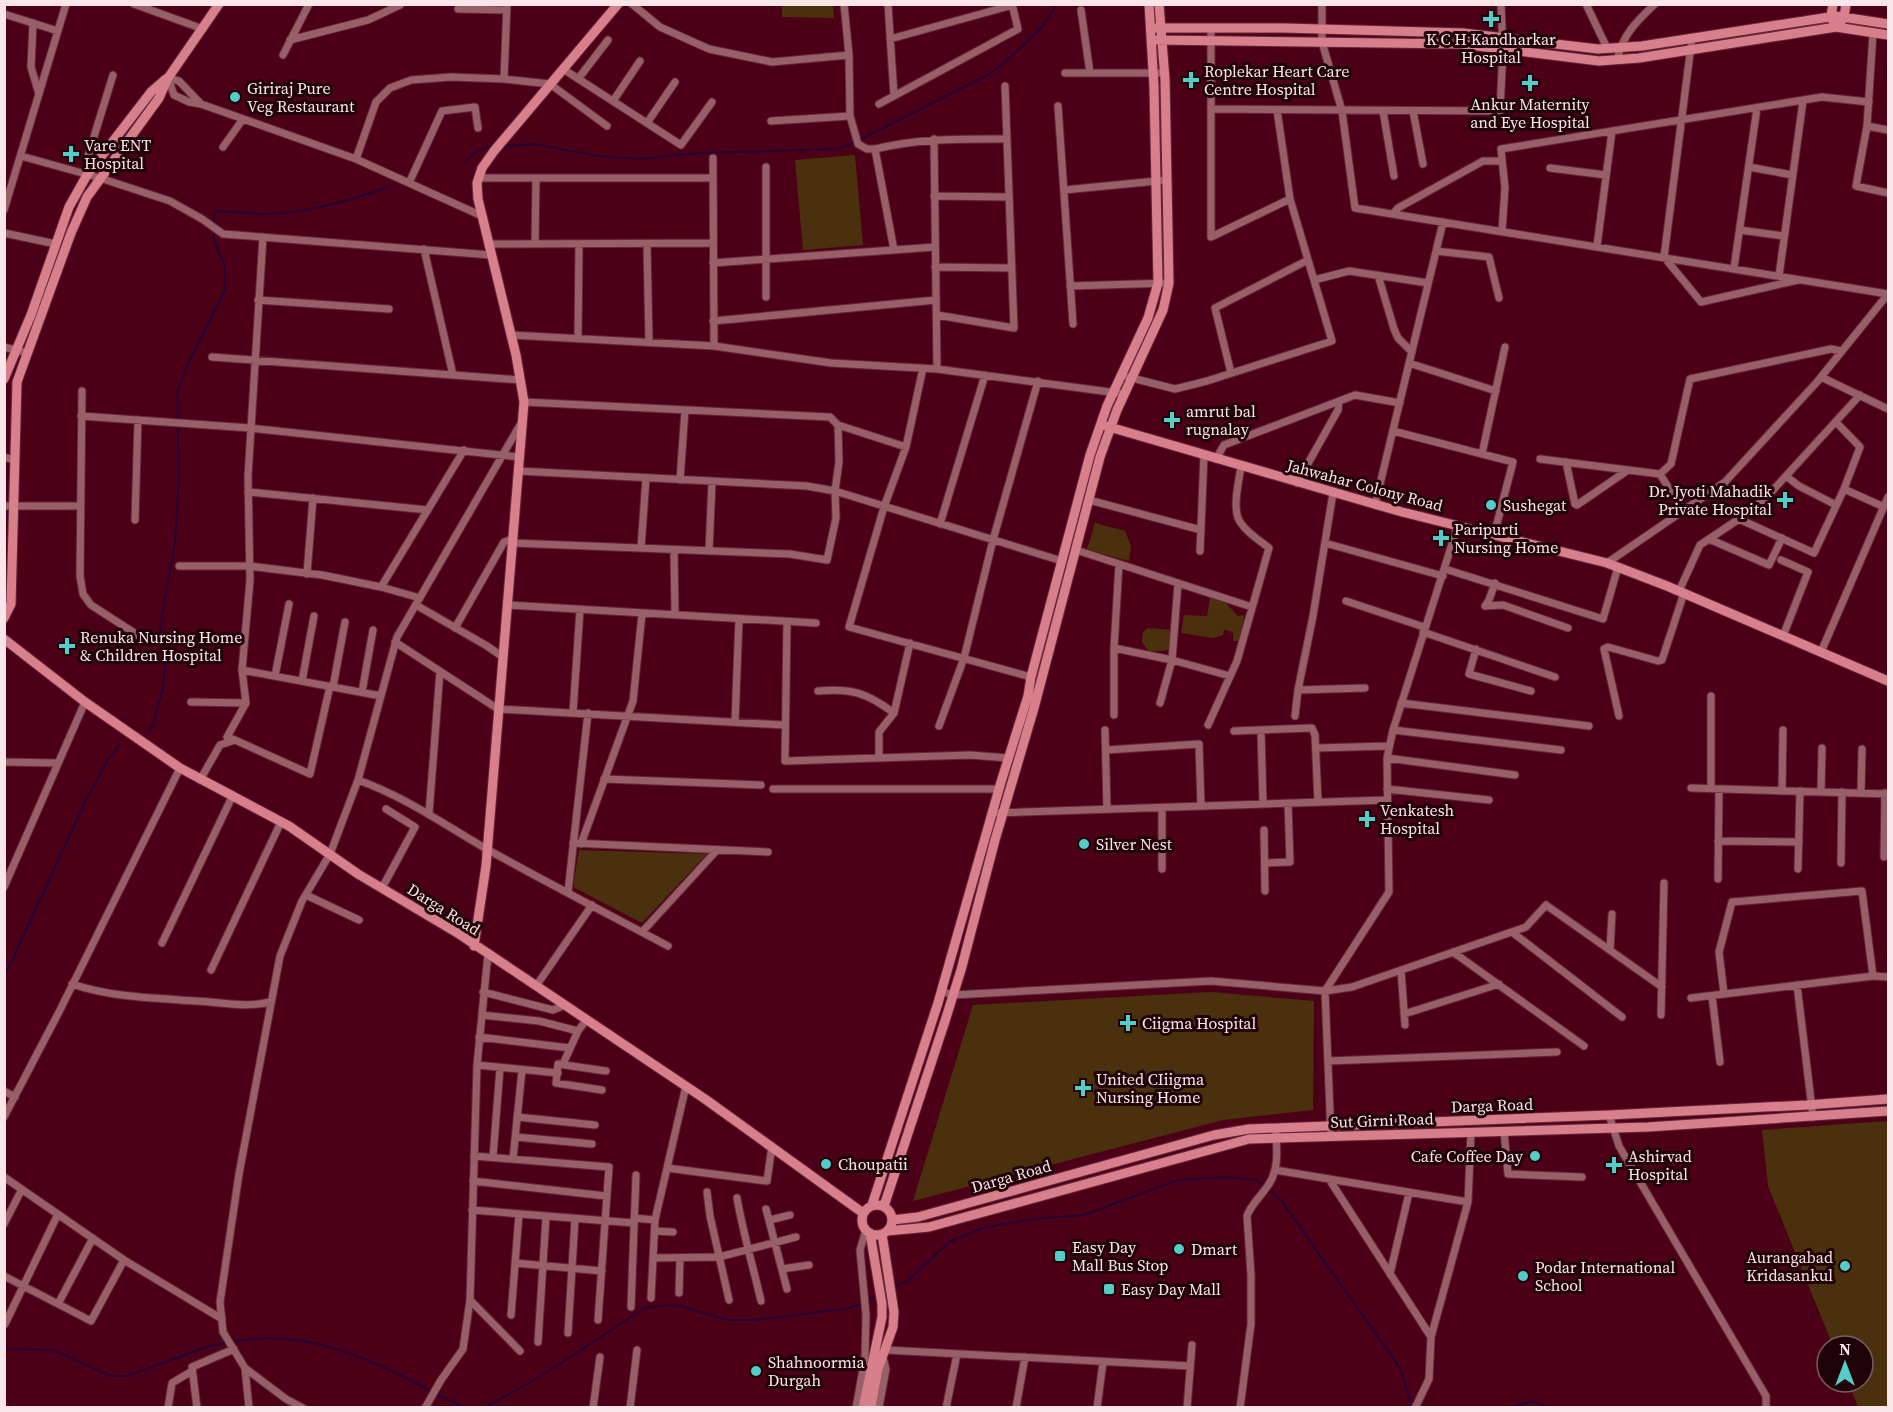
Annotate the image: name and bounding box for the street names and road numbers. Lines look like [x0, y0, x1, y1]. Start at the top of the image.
street label: Jahwahar Colony Road [1284, 453, 1446, 516]
street label: Darga Road [403, 878, 485, 940]
street label: Darga Road [1451, 1093, 1533, 1117]
street label: Sut Girni Road [1330, 1107, 1434, 1133]
street label: Darga Road [968, 1154, 1054, 1198]

